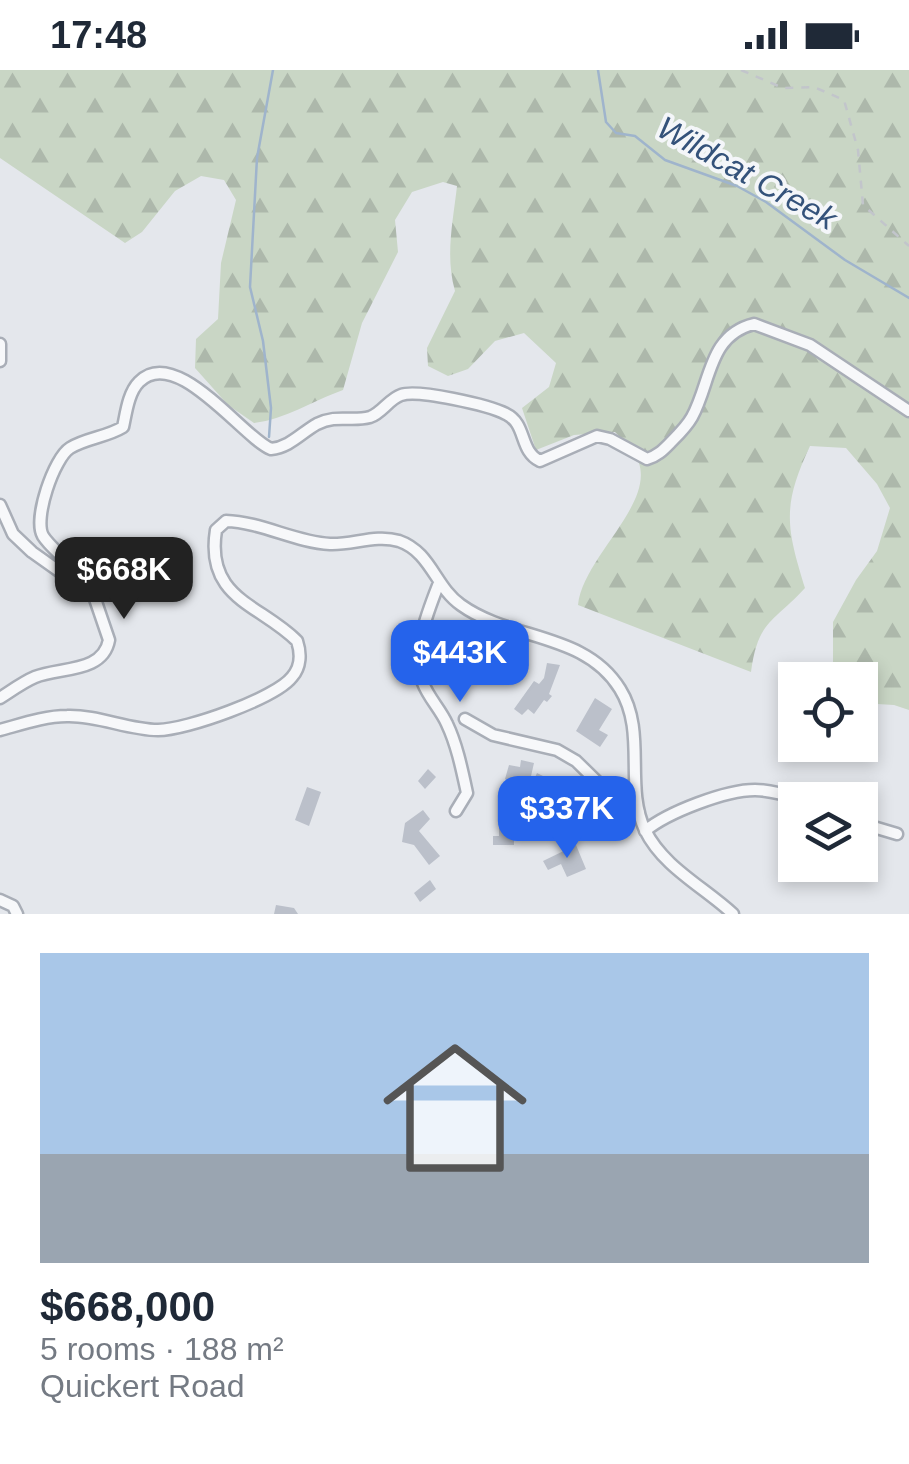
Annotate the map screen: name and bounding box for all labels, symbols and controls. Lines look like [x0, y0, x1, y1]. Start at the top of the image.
text: 17:48 [50, 14, 147, 56]
water label: Wildcat Creek [651, 109, 844, 238]
pin: $668K [54, 537, 194, 622]
text: $668K [77, 551, 171, 587]
pin: $443K [390, 620, 530, 705]
text: $443K [413, 634, 507, 670]
map controls [778, 662, 878, 882]
button: locate [778, 662, 878, 762]
pin: $337K [497, 776, 637, 861]
button: layers [778, 782, 878, 882]
text: $337K [520, 790, 614, 826]
icon: home [365, 1018, 545, 1198]
text: $668,000 [40, 1283, 215, 1330]
text: 5 rooms · 188 m² [40, 1331, 284, 1367]
text: Quickert Road [40, 1368, 245, 1404]

